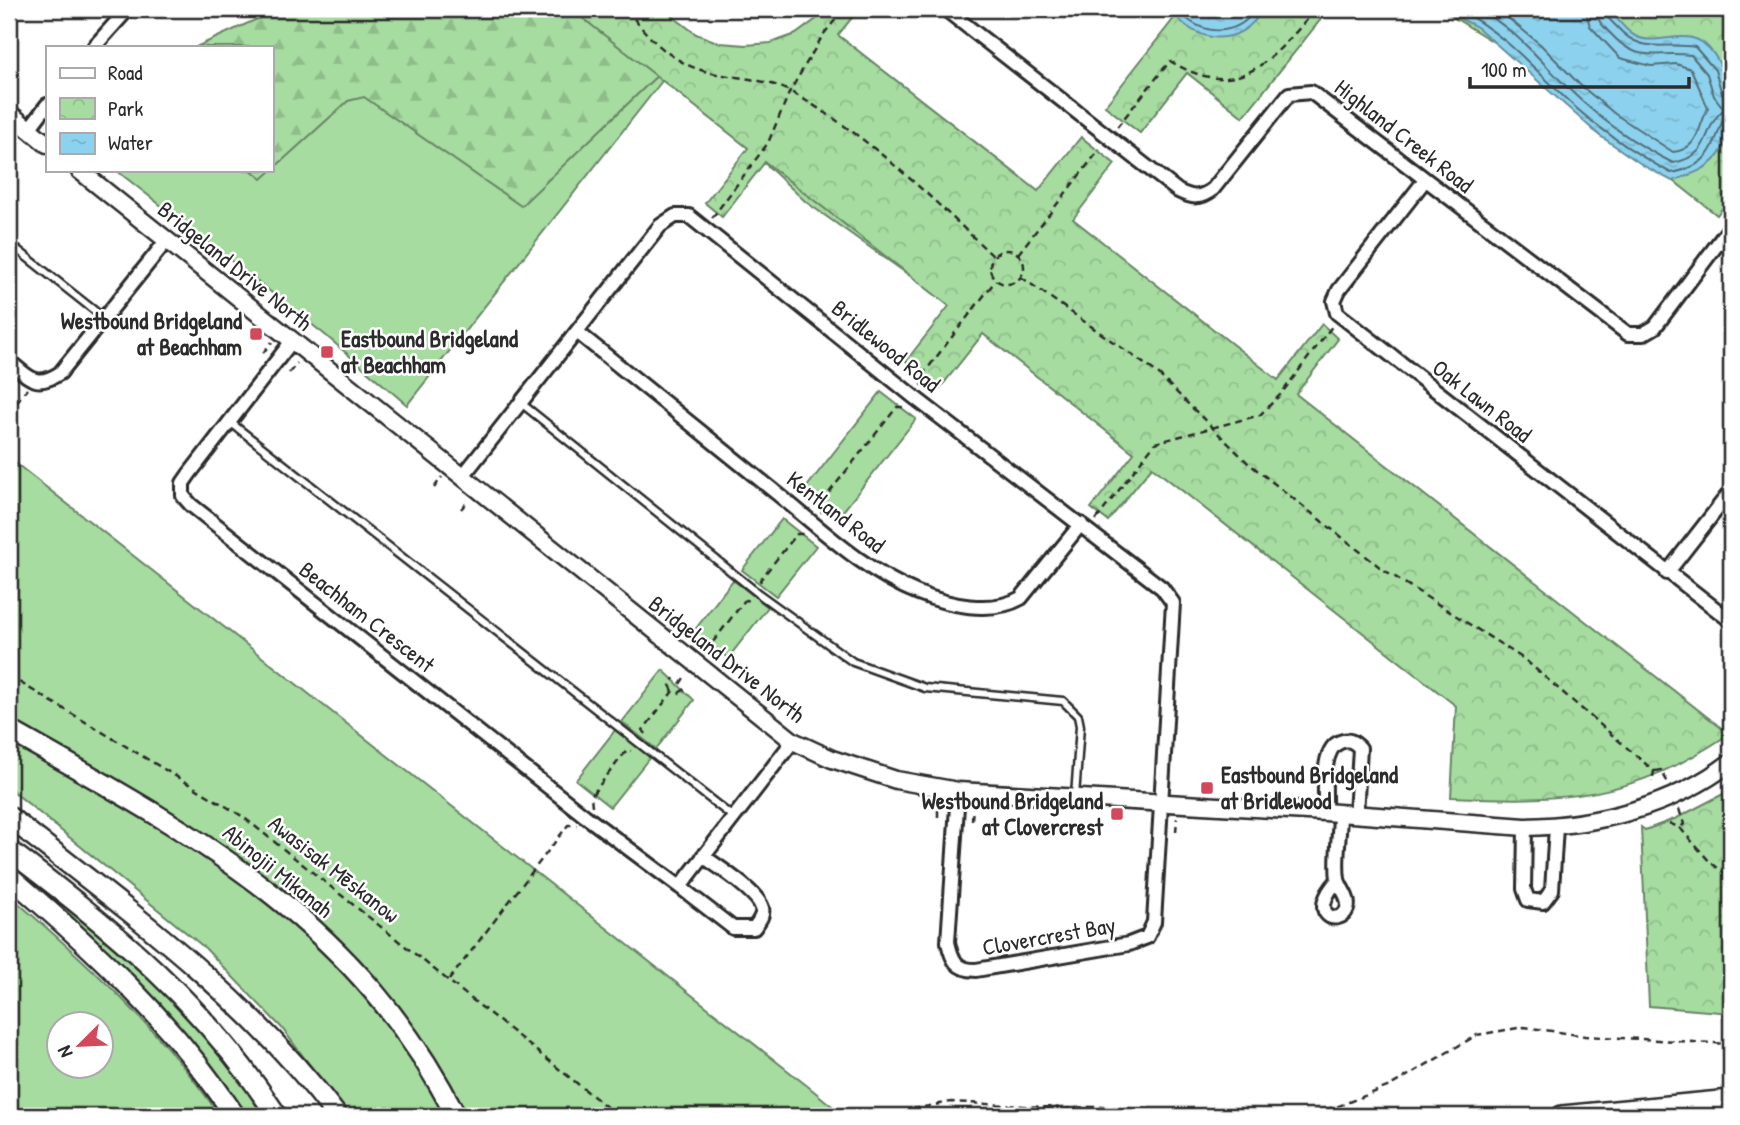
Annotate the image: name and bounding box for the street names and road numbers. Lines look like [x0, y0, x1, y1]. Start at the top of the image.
street label: Highland Creek Road [1329, 72, 1480, 200]
street label: Bridgeland Drive North [152, 194, 319, 338]
street label: Bridlewood Road [826, 292, 947, 399]
street label: Oak Lawn Road [1426, 352, 1538, 449]
street label: Kentland Road [781, 463, 892, 560]
street label: Beachham Crescent [293, 554, 442, 680]
street label: Bridgeland Drive North [643, 588, 812, 730]
street label: Awasisak Mēskanow [262, 808, 406, 930]
street label: Abinojii Mikanah [217, 817, 340, 925]
street label: Clovercrest Bay [980, 909, 1118, 962]

